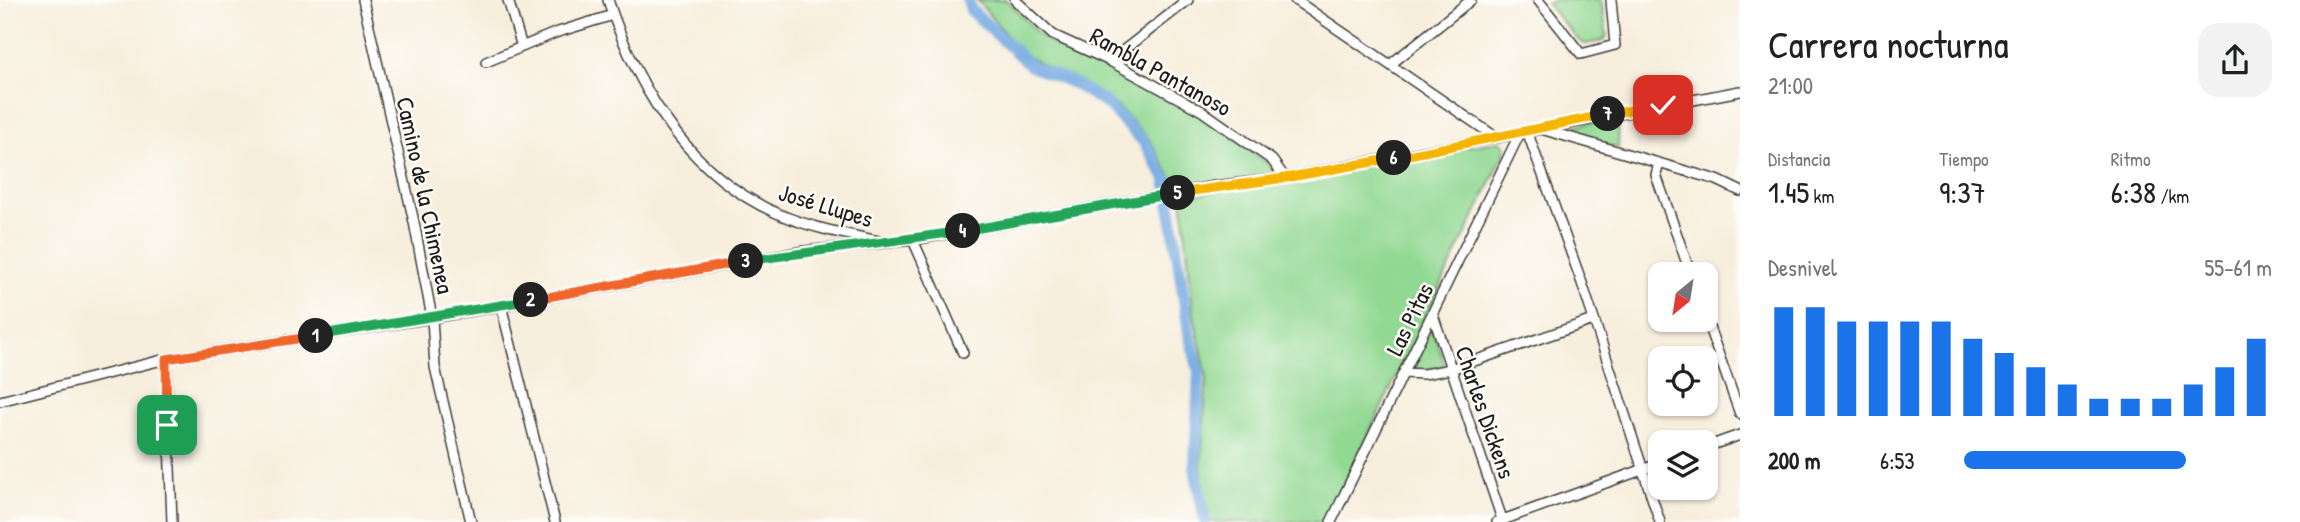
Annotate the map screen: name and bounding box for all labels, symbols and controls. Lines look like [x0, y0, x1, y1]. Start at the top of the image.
text: Carrera nocturna [1768, 18, 2009, 70]
street label: Rambla Pantanoso [1085, 19, 1238, 123]
button: share [2198, 23, 2272, 97]
text: 21:00 [1768, 70, 1813, 101]
pin [1633, 75, 1693, 135]
icon: check [1644, 86, 1682, 124]
street label: Camino de la Chimenea [390, 94, 462, 296]
pin: 7 [1590, 96, 1626, 132]
text: 7 [1603, 100, 1612, 126]
pin: 6 [1376, 140, 1412, 176]
text: 6 [1390, 144, 1397, 170]
text: Distancia [1768, 146, 1830, 172]
text: Tiempo [1939, 146, 1989, 172]
text: Ritmo [2111, 146, 2151, 172]
text: 1.45 [1768, 172, 1809, 212]
text: 9:37 [1939, 172, 1986, 212]
text: 6:38 [2111, 172, 2156, 212]
street label: José Llupes [775, 176, 877, 234]
pin: 5 [1160, 176, 1196, 210]
text: 5 [1173, 179, 1182, 205]
text: km [1809, 183, 1834, 209]
text: /km [2156, 183, 2189, 209]
pin: 4 [946, 214, 981, 248]
text: 4 [959, 217, 966, 243]
pin: 3 [728, 244, 764, 278]
text: 3 [741, 247, 750, 273]
text: Desnivel [1768, 252, 1837, 283]
text: 55–61 m [2204, 252, 2272, 283]
north arrow [1648, 262, 1718, 332]
map controls [1648, 262, 1718, 500]
street label: Las Pitas [1378, 277, 1440, 361]
pin: 2 [514, 282, 548, 318]
text: 2 [526, 286, 535, 312]
pin: 1 [298, 318, 334, 354]
text: 1 [312, 322, 319, 348]
street label: Charles Dickens [1448, 341, 1524, 483]
button: locate [1648, 346, 1718, 416]
pin [137, 395, 197, 455]
icon: arrive [148, 406, 186, 444]
button: layers [1648, 430, 1718, 500]
text: 200 m [1768, 445, 1820, 476]
text: 6:53 [1880, 445, 1915, 476]

